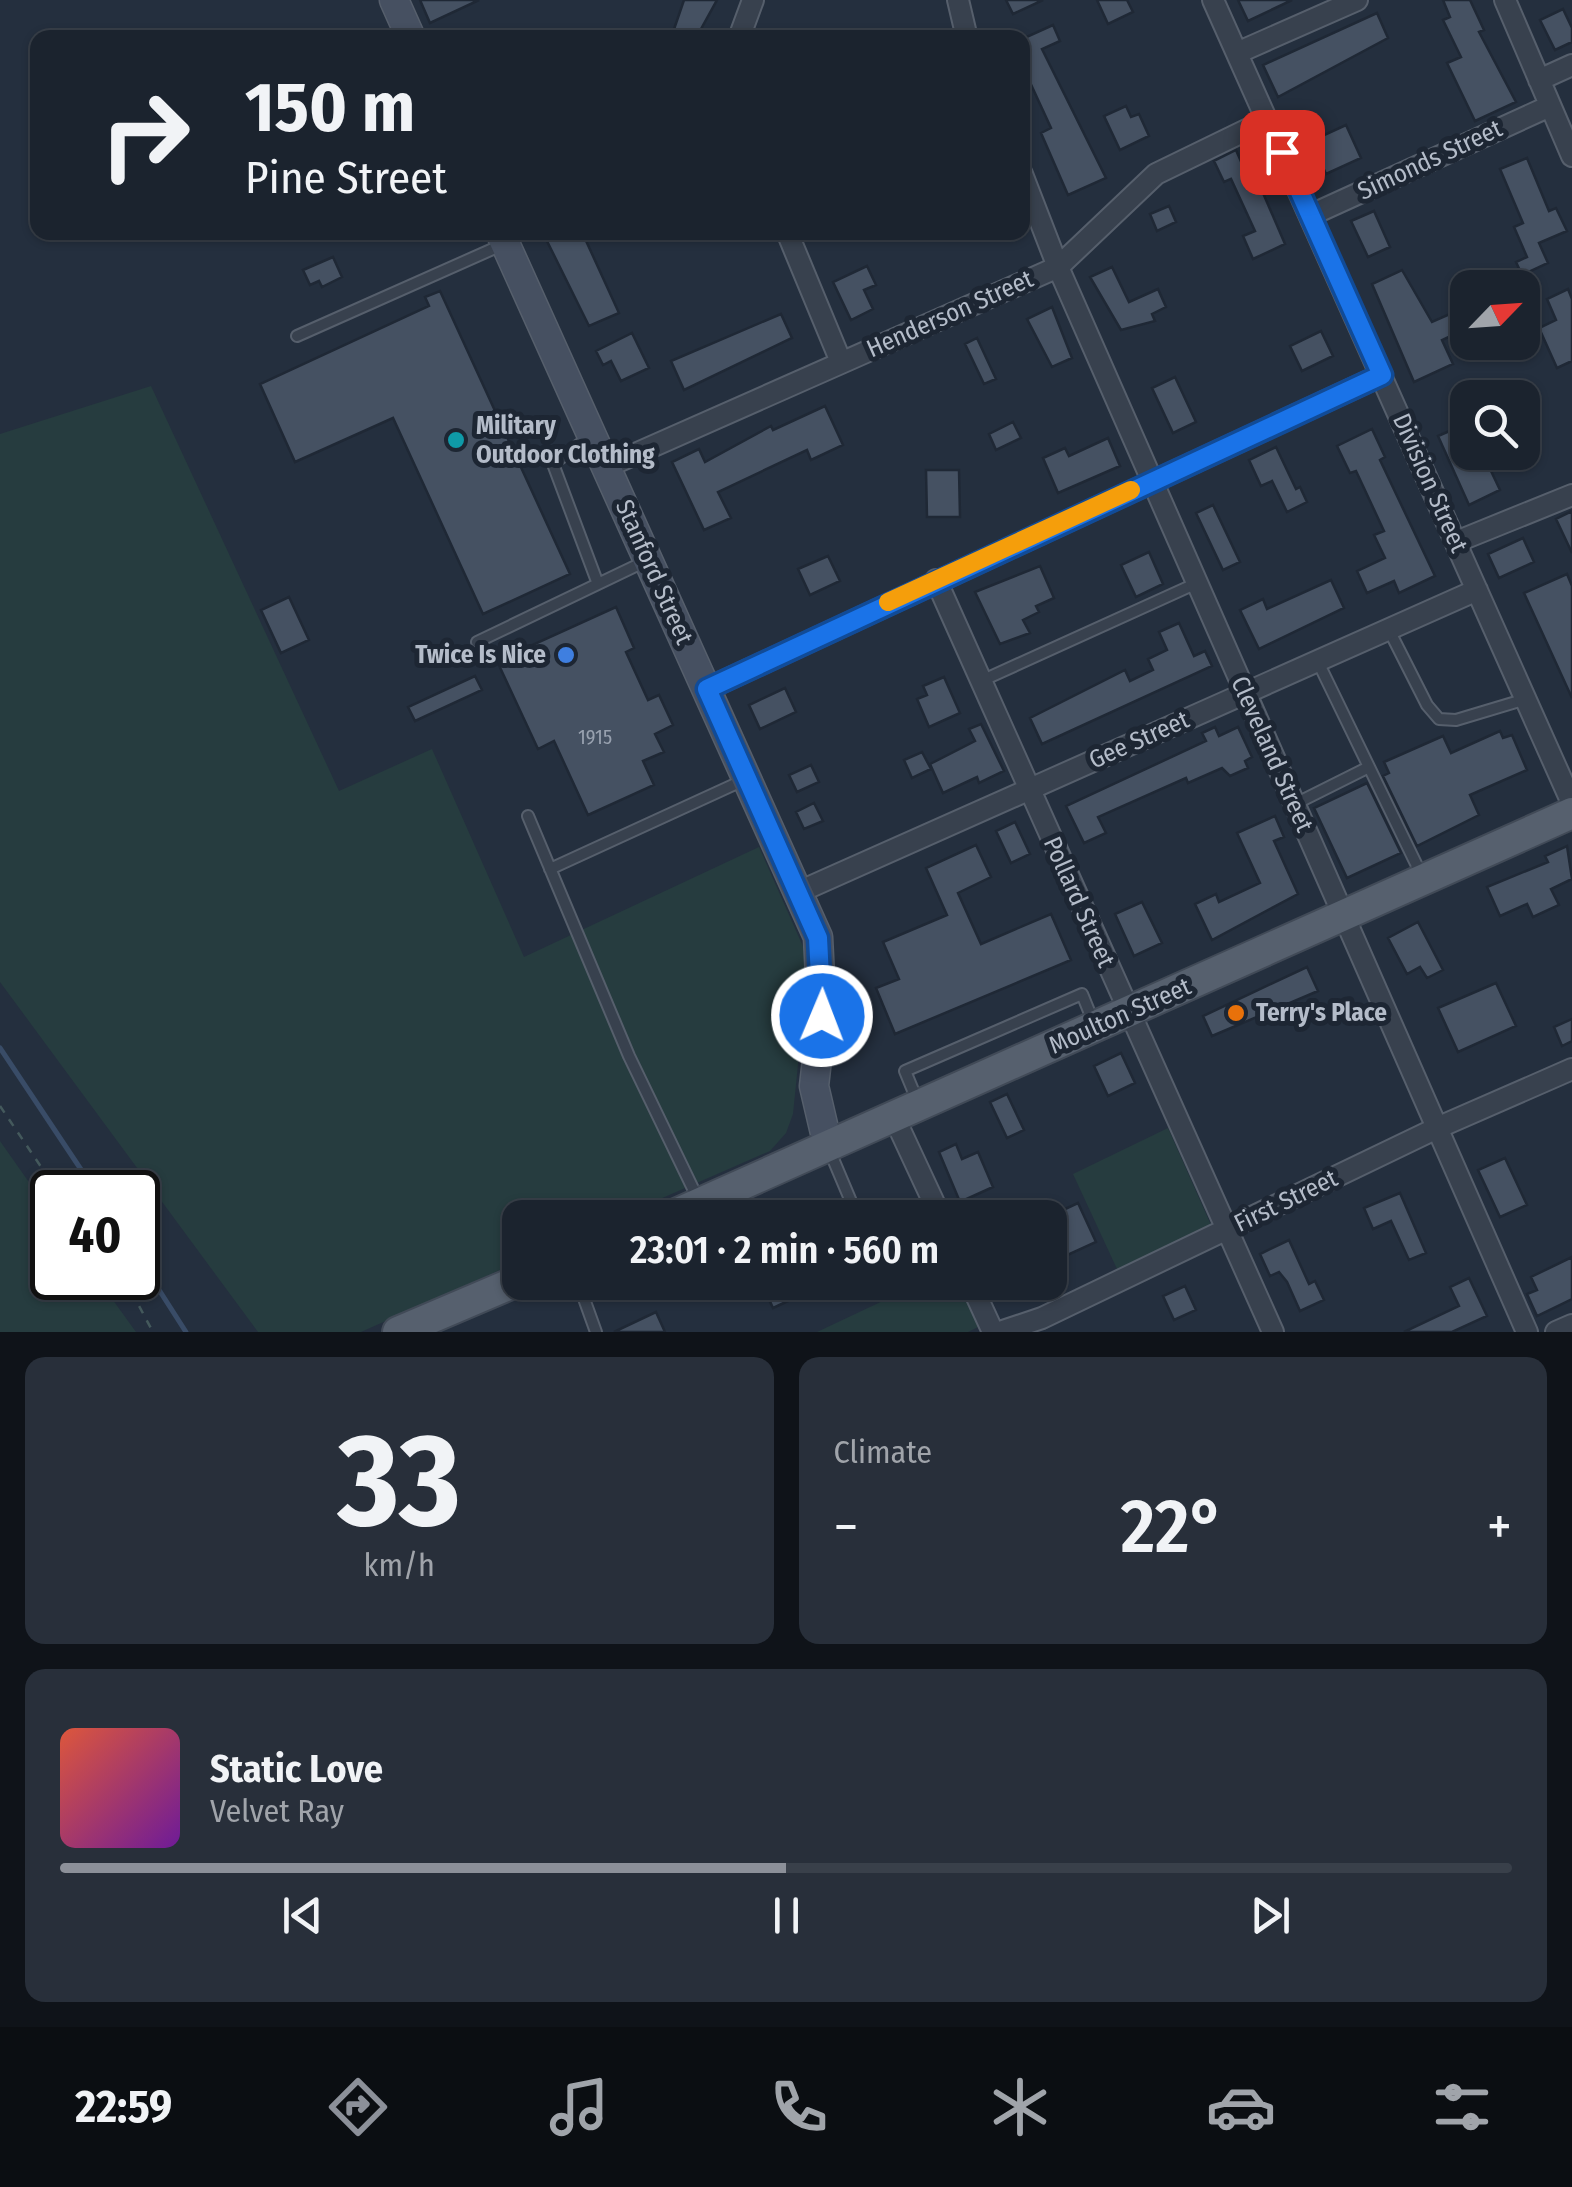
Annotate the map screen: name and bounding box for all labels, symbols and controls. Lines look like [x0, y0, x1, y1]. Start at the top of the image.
text: 150 m [245, 66, 415, 150]
icon: right [80, 70, 210, 200]
pin [1240, 110, 1325, 195]
street label: Simonds Street [1353, 113, 1508, 206]
icon: arrive [1255, 125, 1310, 180]
text: Pine Street [245, 151, 447, 205]
street label: Henderson Street [862, 264, 1039, 364]
north arrow [1450, 270, 1540, 360]
map controls [1450, 270, 1540, 470]
button: search [1450, 380, 1540, 470]
street label: Division Street [1386, 409, 1474, 558]
place label: Military Outdoor Clothing [476, 411, 655, 470]
marker: Military Outdoor Clothing [445, 429, 467, 451]
street label: Stanford Street [609, 495, 700, 650]
place label: Twice Is Nice [415, 640, 546, 670]
marker: Twice Is Nice [555, 644, 577, 666]
street label: Cleveland Street [1224, 672, 1320, 837]
street label: Gee Street [1084, 704, 1194, 775]
house number: 1915 [578, 725, 612, 749]
street label: Pollard Street [1037, 832, 1121, 973]
position arrow [770, 964, 874, 1068]
street label: Moulton Street [1044, 971, 1196, 1061]
place label: Terry's Place [1256, 998, 1387, 1028]
marker: Terry's Place [1225, 1002, 1247, 1024]
street label: First Street [1230, 1163, 1343, 1239]
speed limit sign: 40 [30, 1170, 160, 1300]
text: 23:01 · 2 min · 560 m [630, 1227, 939, 1273]
text: 33 [338, 1403, 461, 1559]
text: Climate [834, 1433, 932, 1471]
text: 22° [1121, 1482, 1225, 1572]
text: − [834, 1494, 858, 1560]
text: + [1487, 1494, 1512, 1560]
text: km/h [364, 1546, 435, 1584]
text: Static Love [210, 1746, 383, 1792]
text: Velvet Ray [210, 1792, 344, 1830]
icon: previous [275, 1888, 330, 1943]
icon: pause [759, 1888, 814, 1943]
icon: next [1243, 1888, 1298, 1943]
icon: directions [323, 2072, 393, 2142]
icon: music [544, 2072, 614, 2142]
icon: phone [764, 2072, 834, 2142]
icon: climate [985, 2072, 1055, 2142]
icon: car [1206, 2072, 1276, 2142]
icon: filters [1427, 2072, 1497, 2142]
text: 22:59 [75, 2080, 172, 2134]

